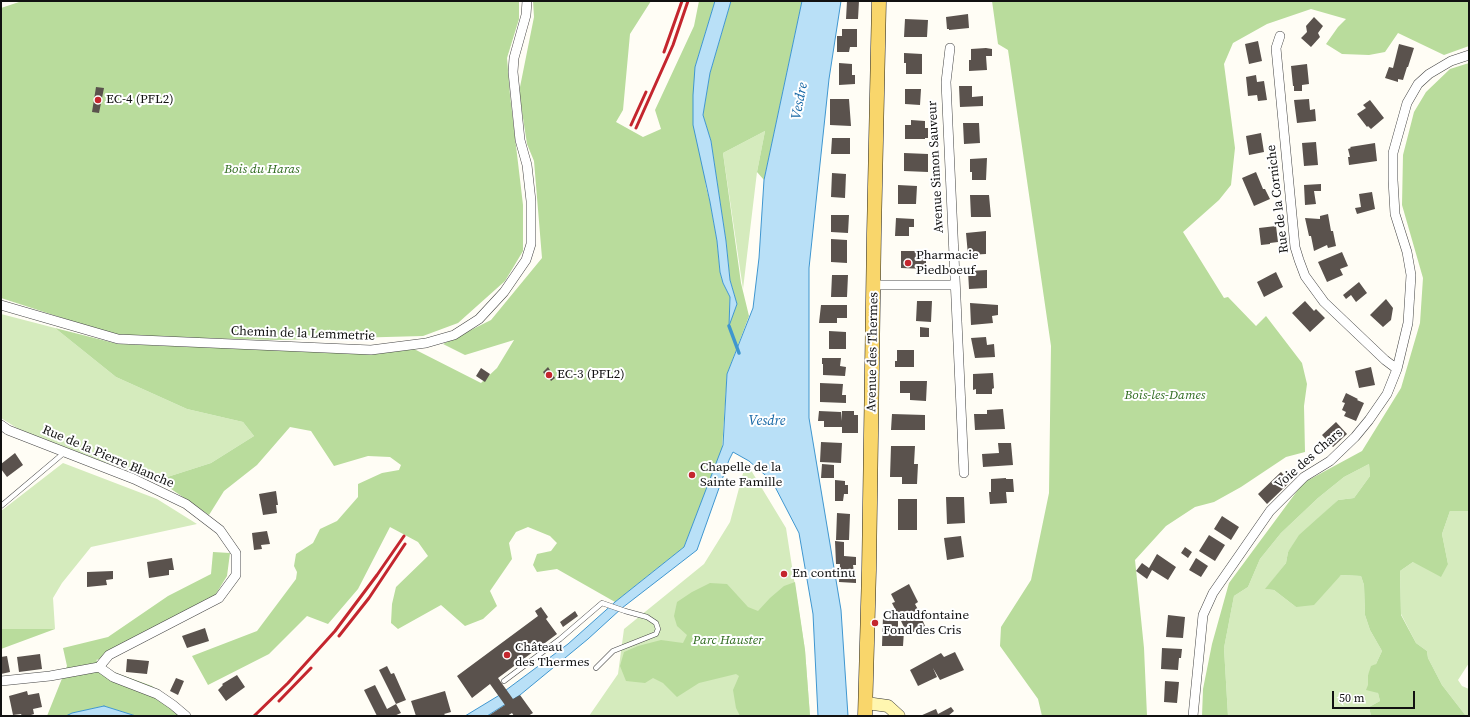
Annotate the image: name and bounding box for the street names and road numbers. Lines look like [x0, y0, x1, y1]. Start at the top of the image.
street label: Avenue Simon Sauveur [925, 100, 947, 234]
street label: Rue de la Corniche [1264, 144, 1292, 254]
street label: Avenue des Thermes [864, 292, 882, 412]
street label: Chemin de la Lemmetrie [231, 324, 375, 344]
street label: Rue de la Pierre Blanche [40, 422, 176, 492]
street label: Voie des Chars [1272, 425, 1346, 493]

